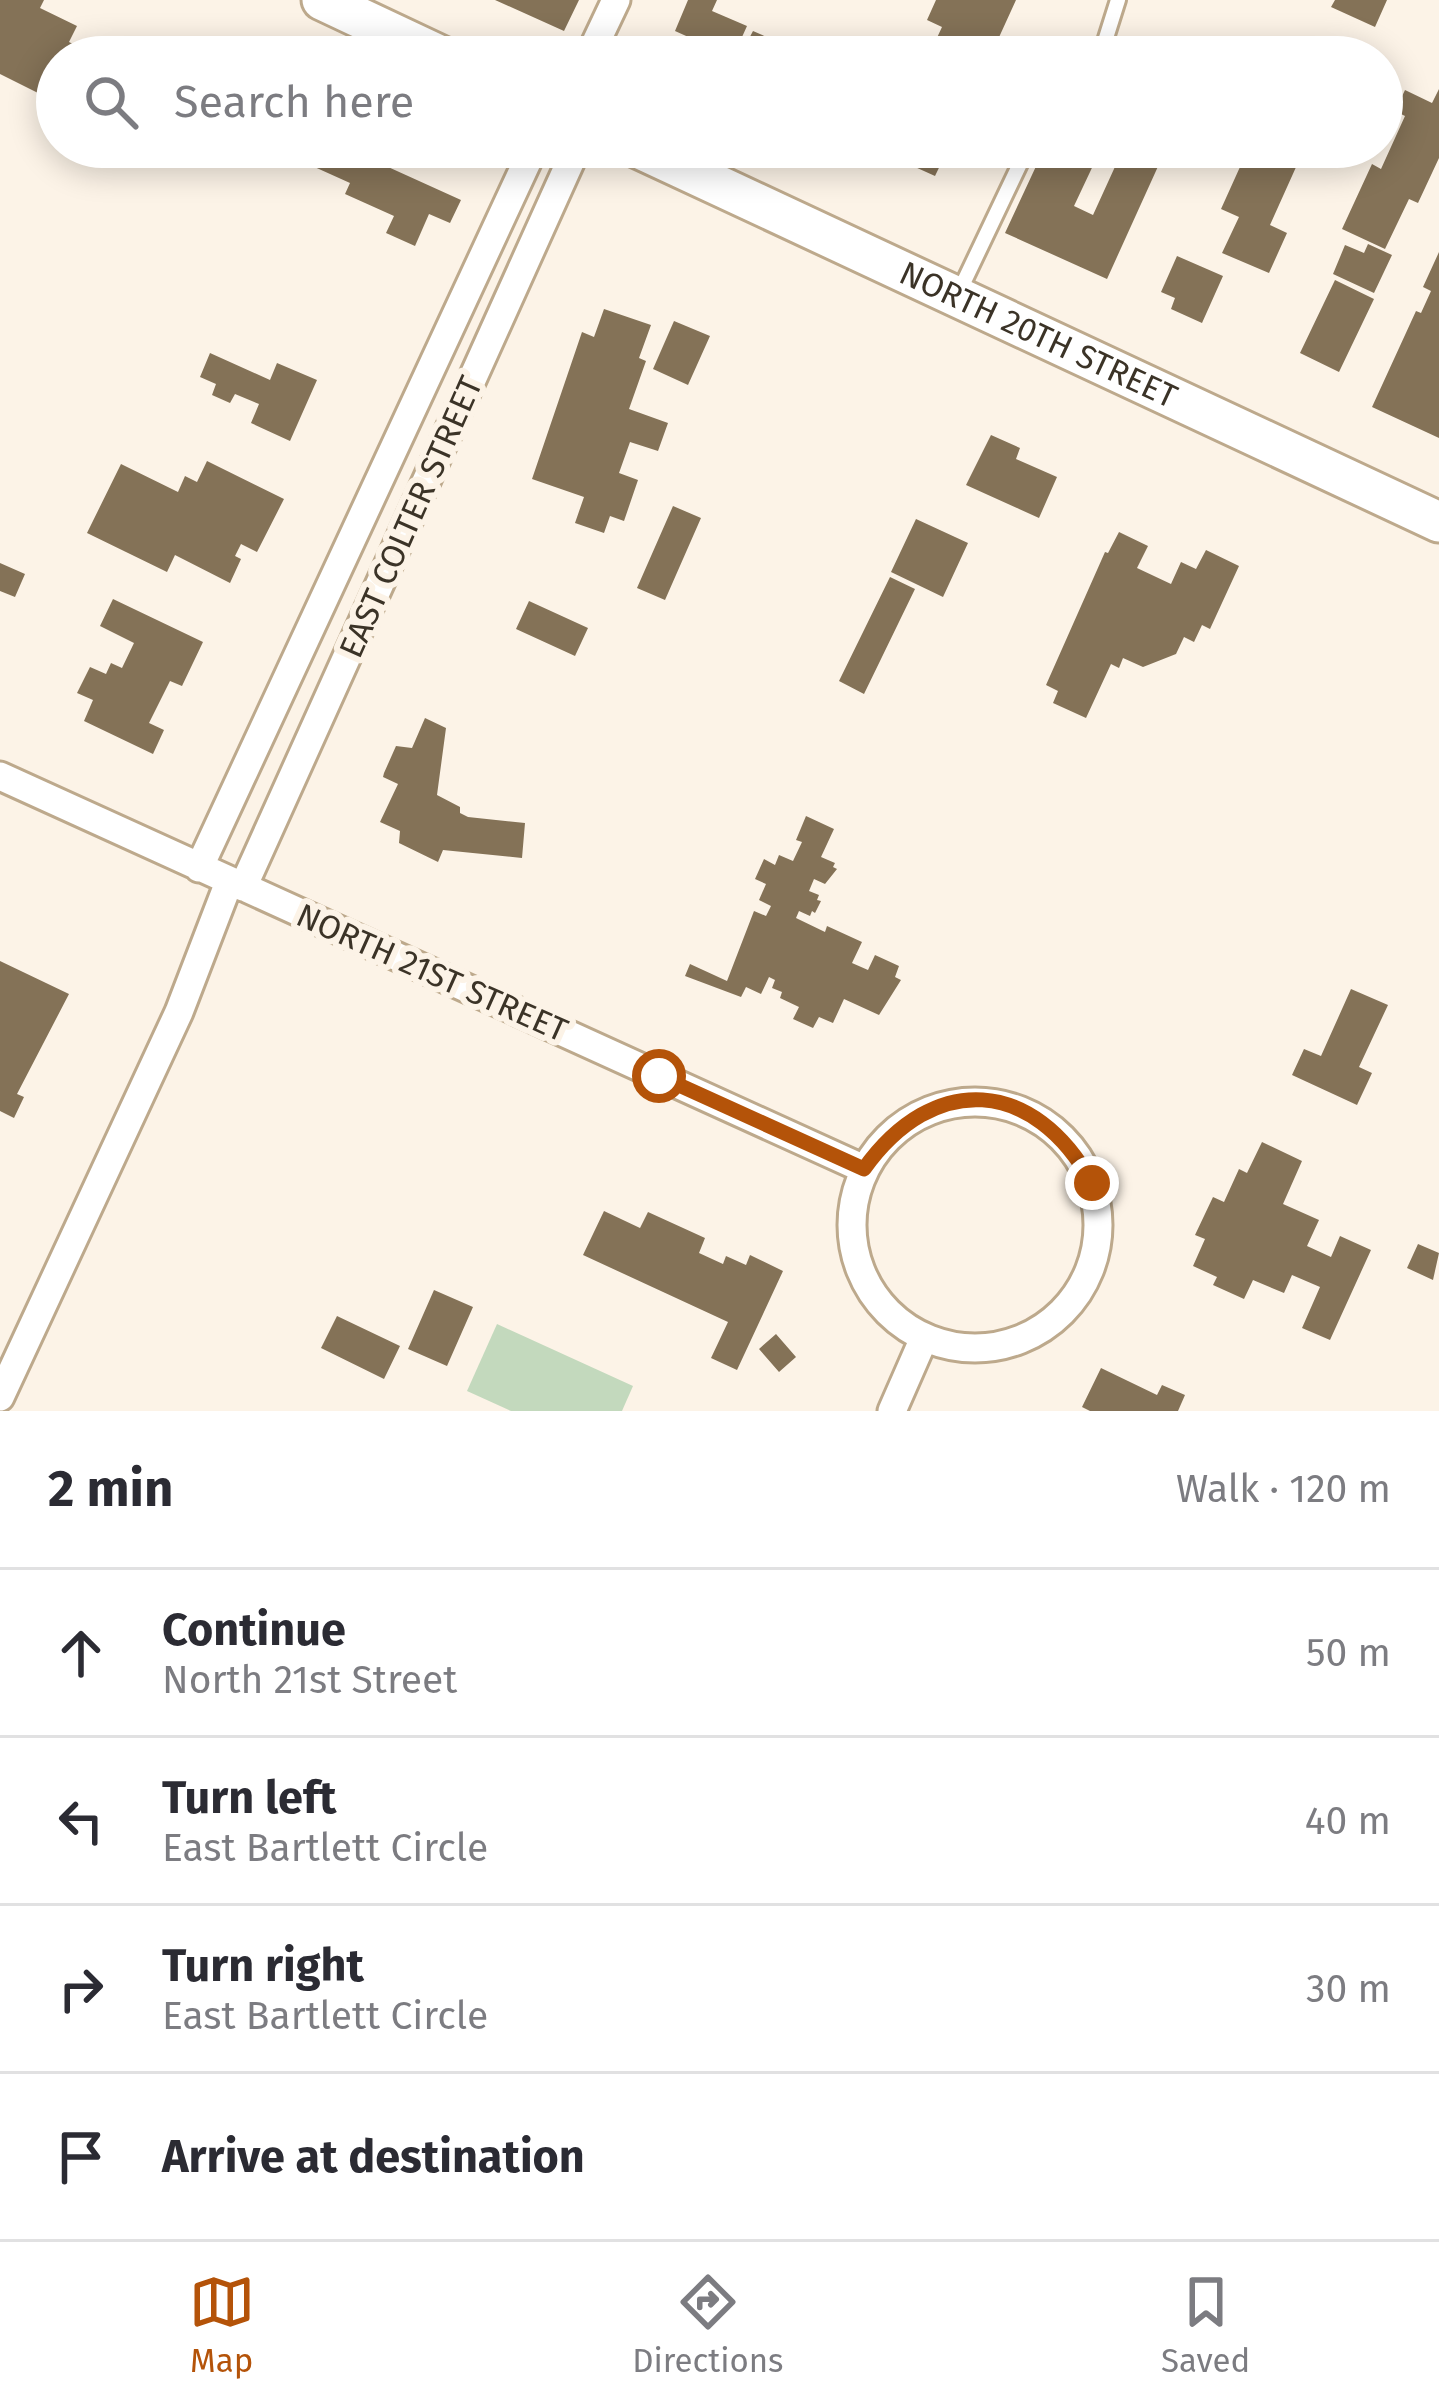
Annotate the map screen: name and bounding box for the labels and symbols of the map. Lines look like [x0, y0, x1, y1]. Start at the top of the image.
street label: NORTH 20TH STREET [893, 253, 1183, 417]
street label: EAST COLTER STREET [331, 370, 491, 664]
street label: NORTH 21ST STREET [290, 895, 574, 1051]
route start [632, 1049, 686, 1103]
route end [1065, 1156, 1119, 1210]

